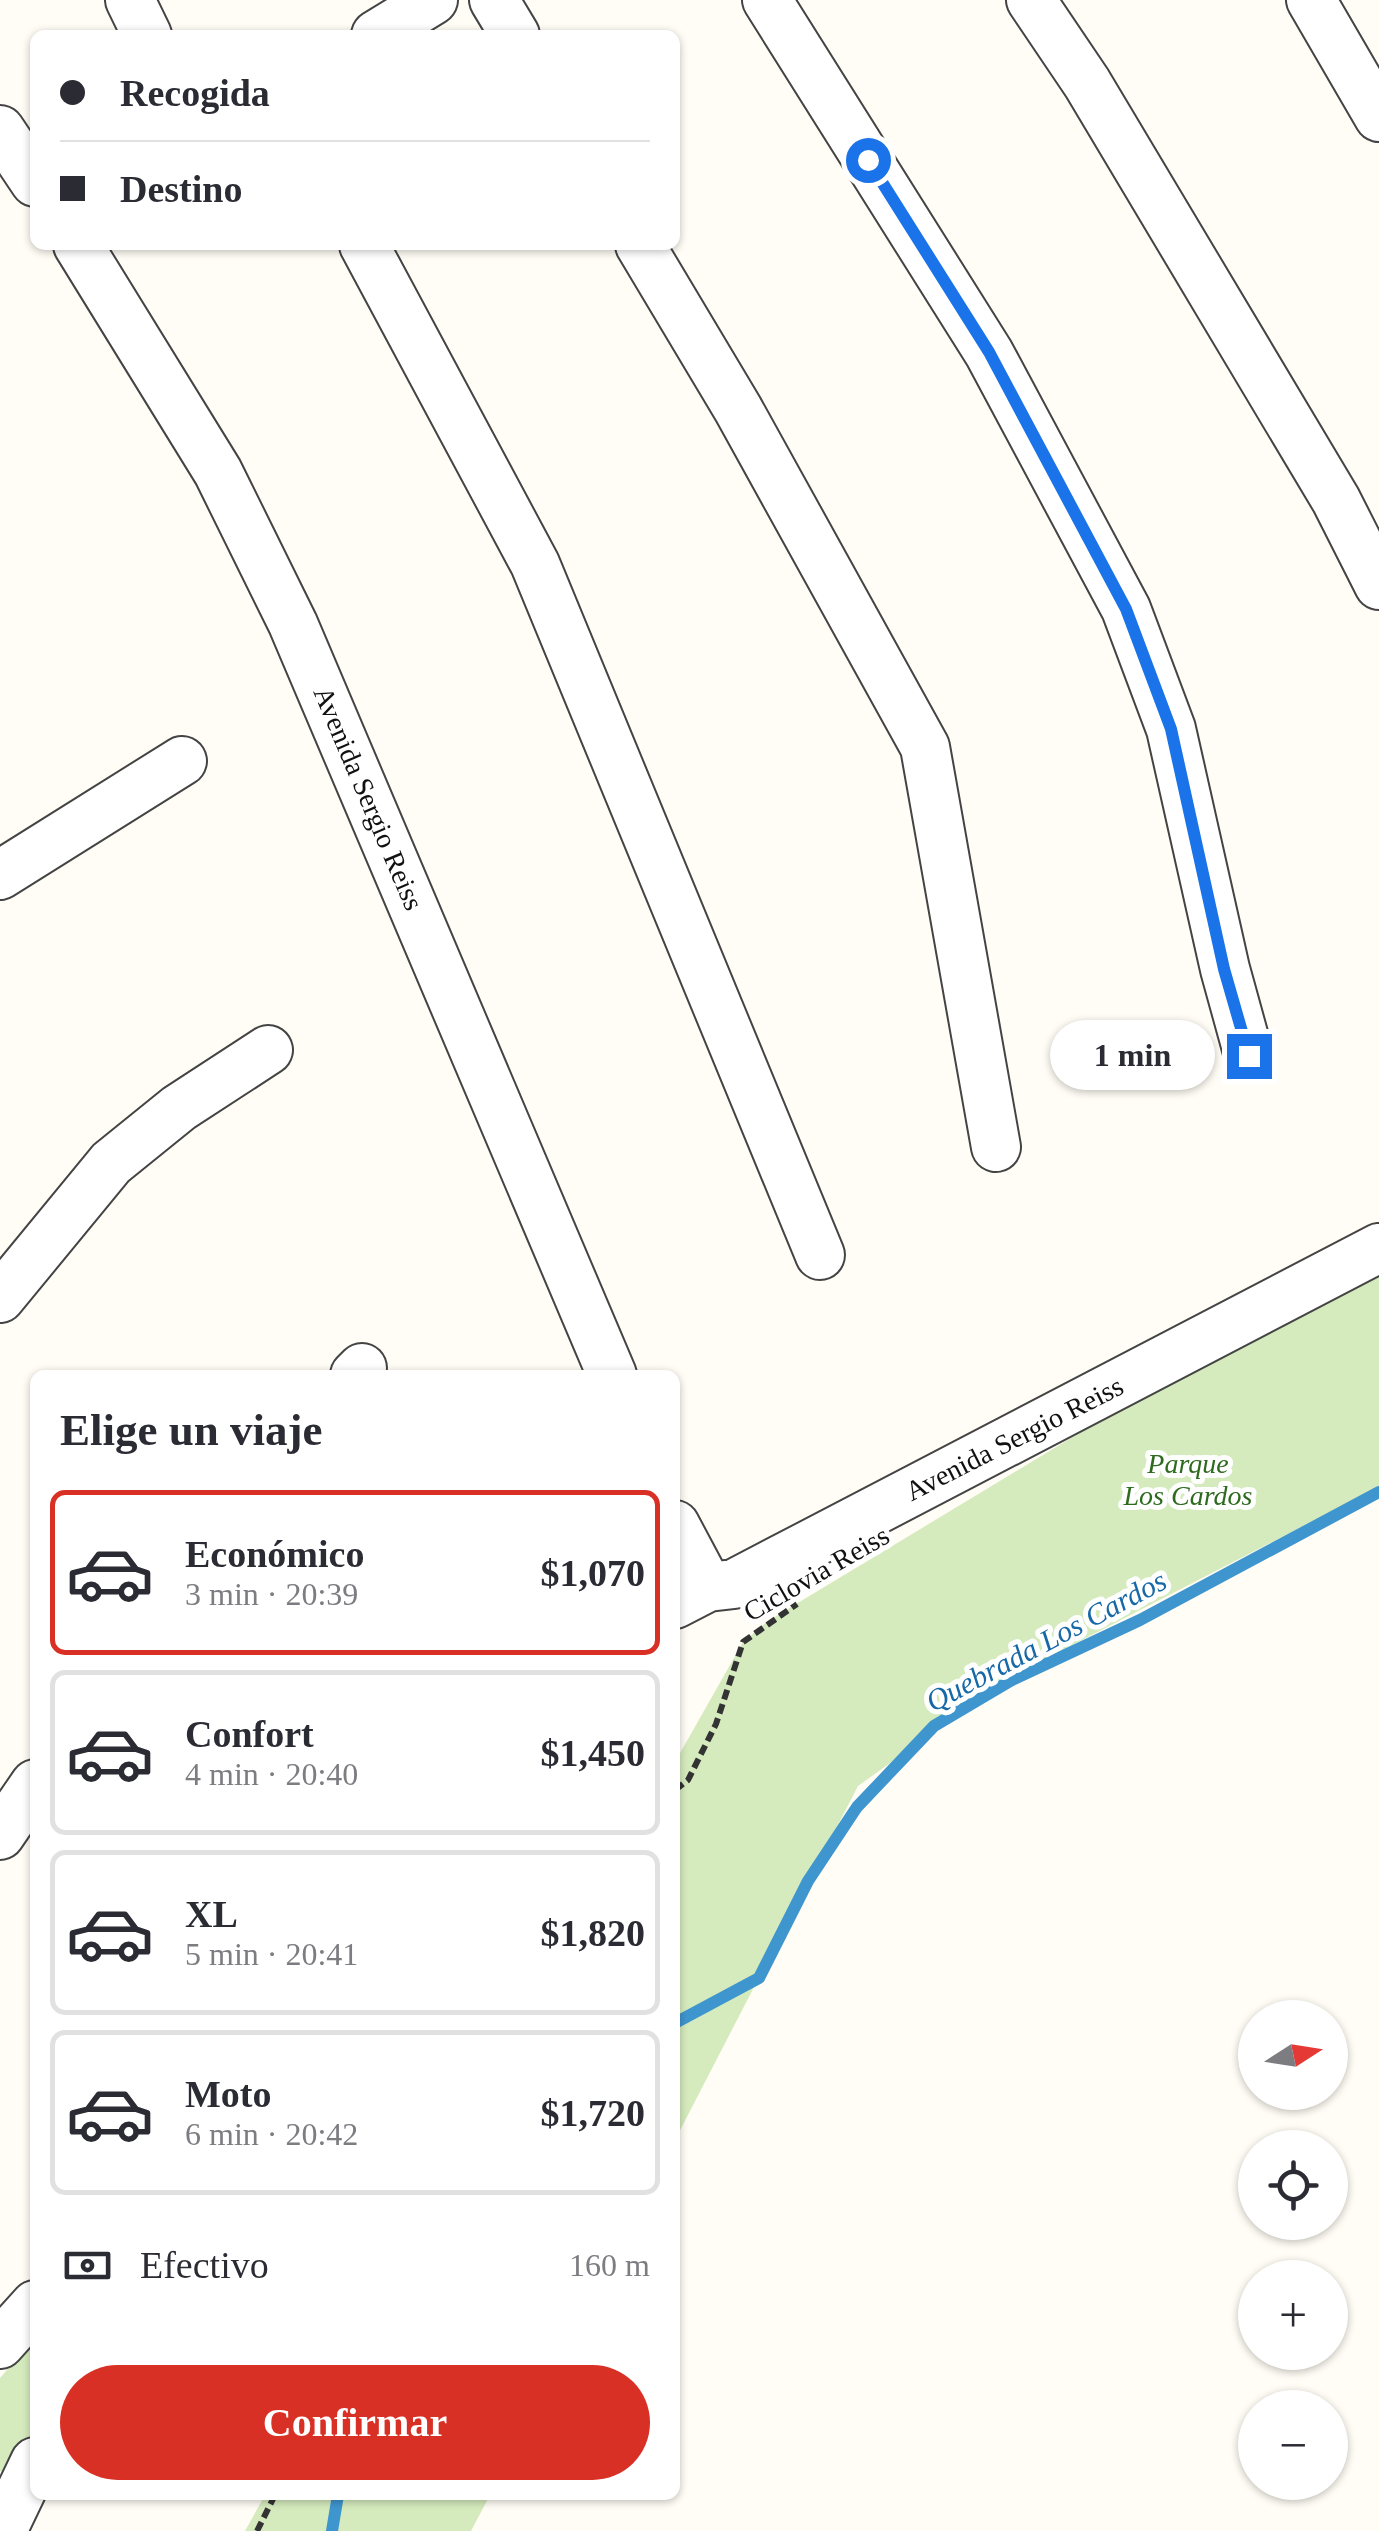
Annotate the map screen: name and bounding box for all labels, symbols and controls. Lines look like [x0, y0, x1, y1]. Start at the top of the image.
text: Recogida [120, 72, 270, 114]
route start [846, 138, 891, 183]
text: Destino [120, 168, 242, 210]
street label: Avenida Sergio Reiss [307, 682, 430, 915]
callout: 1 min [1049, 1021, 1214, 1091]
route end [1227, 1034, 1272, 1079]
text: 1 min [1094, 1037, 1171, 1073]
street label: Avenida Sergio Reiss [900, 1370, 1128, 1507]
text: Elige un viaje [60, 1405, 323, 1455]
park label: Parque Los Cardos [1123, 1448, 1253, 1511]
street label: Ciclovia Reiss [738, 1519, 894, 1627]
icon: car [65, 1528, 155, 1618]
text: Económico [185, 1533, 364, 1575]
text: $1,070 [541, 1552, 645, 1594]
water label: Quebrada Los Cardos [920, 1563, 1172, 1718]
text: 3 min · 20:39 [185, 1576, 358, 1612]
icon: car [65, 1708, 155, 1798]
text: Confort [185, 1713, 314, 1755]
text: $1,450 [541, 1732, 645, 1774]
text: 4 min · 20:40 [185, 1756, 358, 1792]
icon: car [65, 1888, 155, 1978]
text: XL [185, 1893, 238, 1935]
text: $1,820 [541, 1912, 645, 1954]
text: 5 min · 20:41 [185, 1936, 358, 1972]
north arrow [1238, 2000, 1348, 2110]
map controls [1238, 2000, 1348, 2500]
icon: car [65, 2068, 155, 2158]
text: Moto [185, 2073, 272, 2115]
text: $1,720 [541, 2092, 645, 2134]
text: 6 min · 20:42 [185, 2116, 358, 2152]
button: locate [1238, 2130, 1348, 2240]
icon: cash [60, 2238, 115, 2293]
text: Efectivo [140, 2244, 269, 2286]
text: 160 m [569, 2247, 650, 2283]
button: + [1238, 2260, 1348, 2370]
button: Confirmar [60, 2365, 650, 2480]
button: − [1238, 2390, 1348, 2500]

